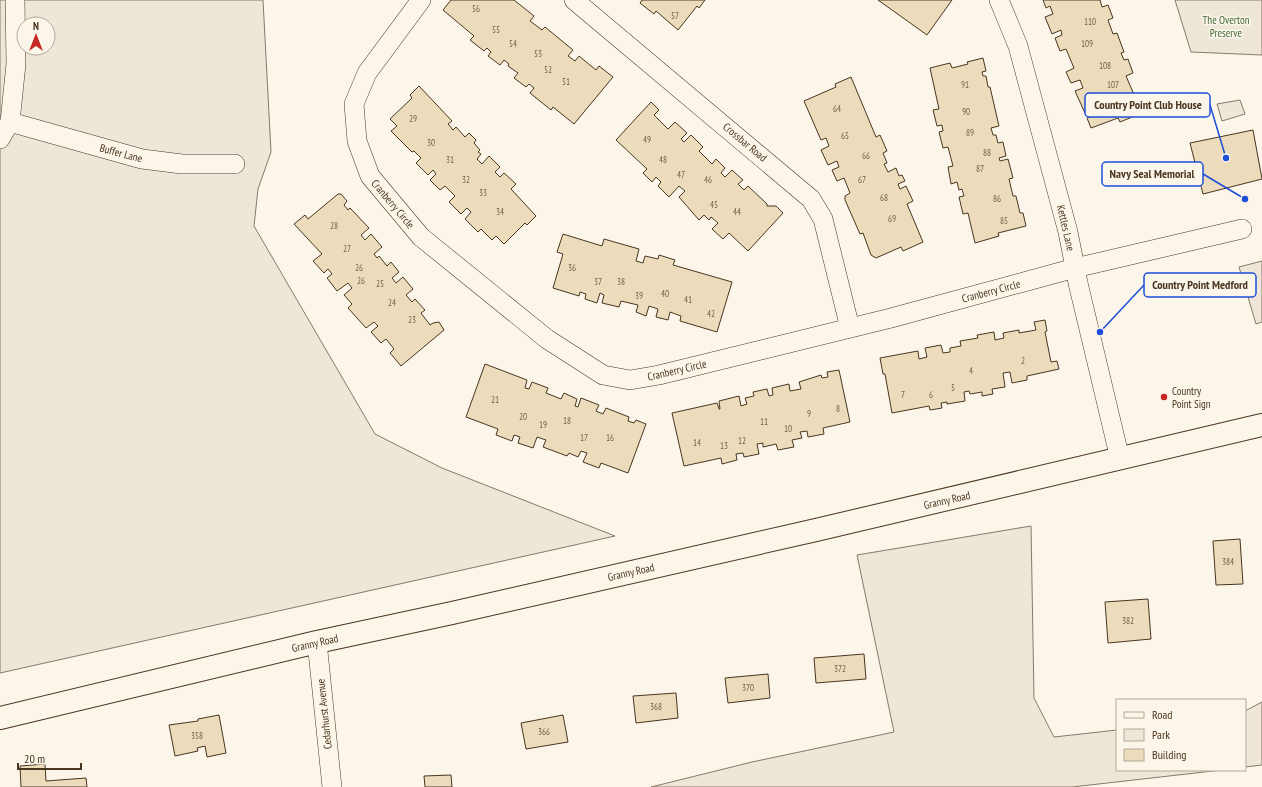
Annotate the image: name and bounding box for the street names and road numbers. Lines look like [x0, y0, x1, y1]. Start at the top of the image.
street label: Crossbar Road [720, 119, 770, 165]
street label: Buffer Lane [98, 141, 144, 166]
street label: Cranberry Circle [368, 176, 418, 232]
street label: Kettles Lane [1054, 204, 1078, 253]
street label: Cranberry Circle [960, 276, 1022, 306]
street label: Cranberry Circle [646, 356, 708, 384]
street label: Granny Road [922, 488, 972, 512]
street label: Granny Road [606, 560, 656, 584]
street label: Granny Road [290, 631, 340, 655]
street label: Cedarhurst Avenue [313, 678, 335, 750]

